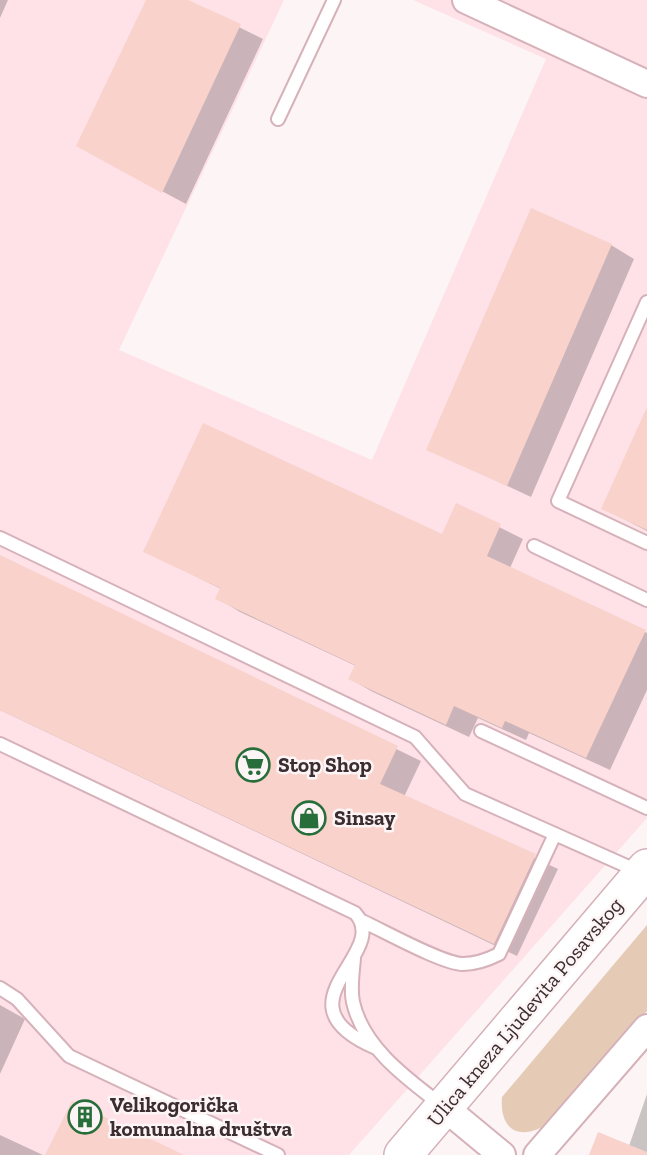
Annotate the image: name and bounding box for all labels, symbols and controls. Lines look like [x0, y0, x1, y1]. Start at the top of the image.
supermarket icon: Stop Shop [234, 746, 272, 784]
place label: Stop Shop [278, 752, 372, 777]
shop icon: Sinsay [290, 799, 328, 837]
place label: Sinsay [334, 805, 395, 830]
street label: Ulica kneza Ljudevita Posavskog [422, 892, 629, 1132]
place label: Velikogorička komunalna društva [110, 1092, 293, 1141]
building icon: Velikogorička komunalna društva [66, 1098, 104, 1136]

